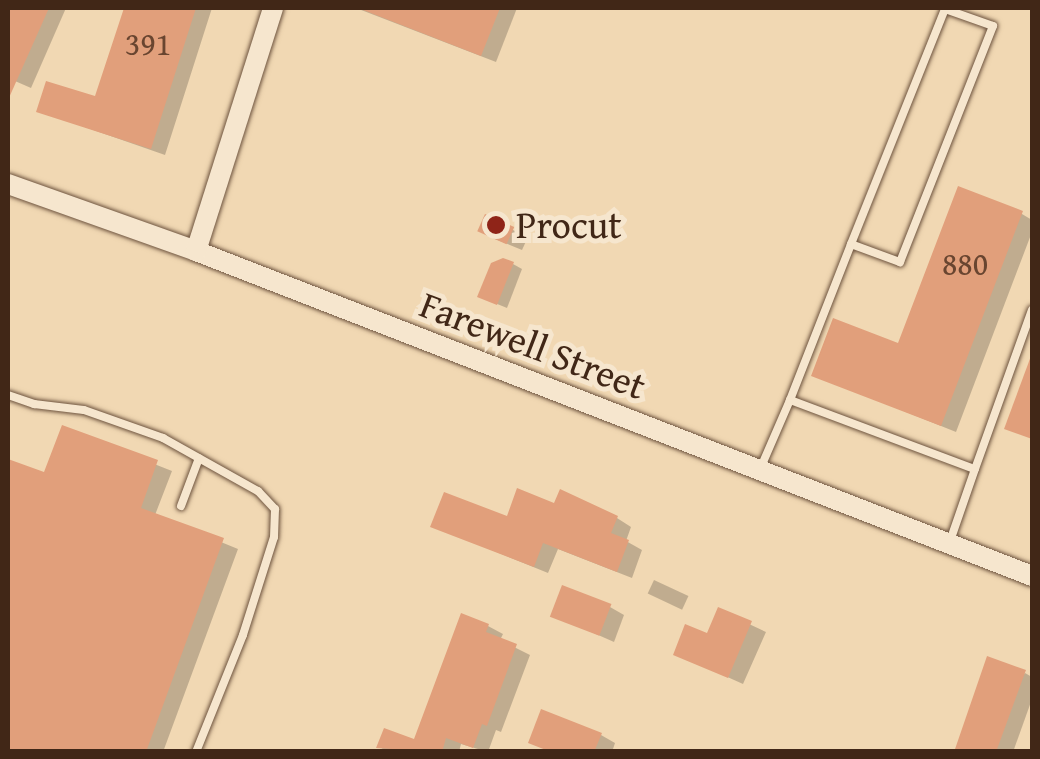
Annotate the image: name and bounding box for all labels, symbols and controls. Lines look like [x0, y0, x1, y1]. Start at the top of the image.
house number: 391 [125, 25, 171, 63]
place label: Procut [516, 202, 622, 248]
marker: Procut [485, 214, 507, 236]
house number: 880 [942, 245, 988, 283]
street label: Farewell Street [414, 281, 652, 409]

